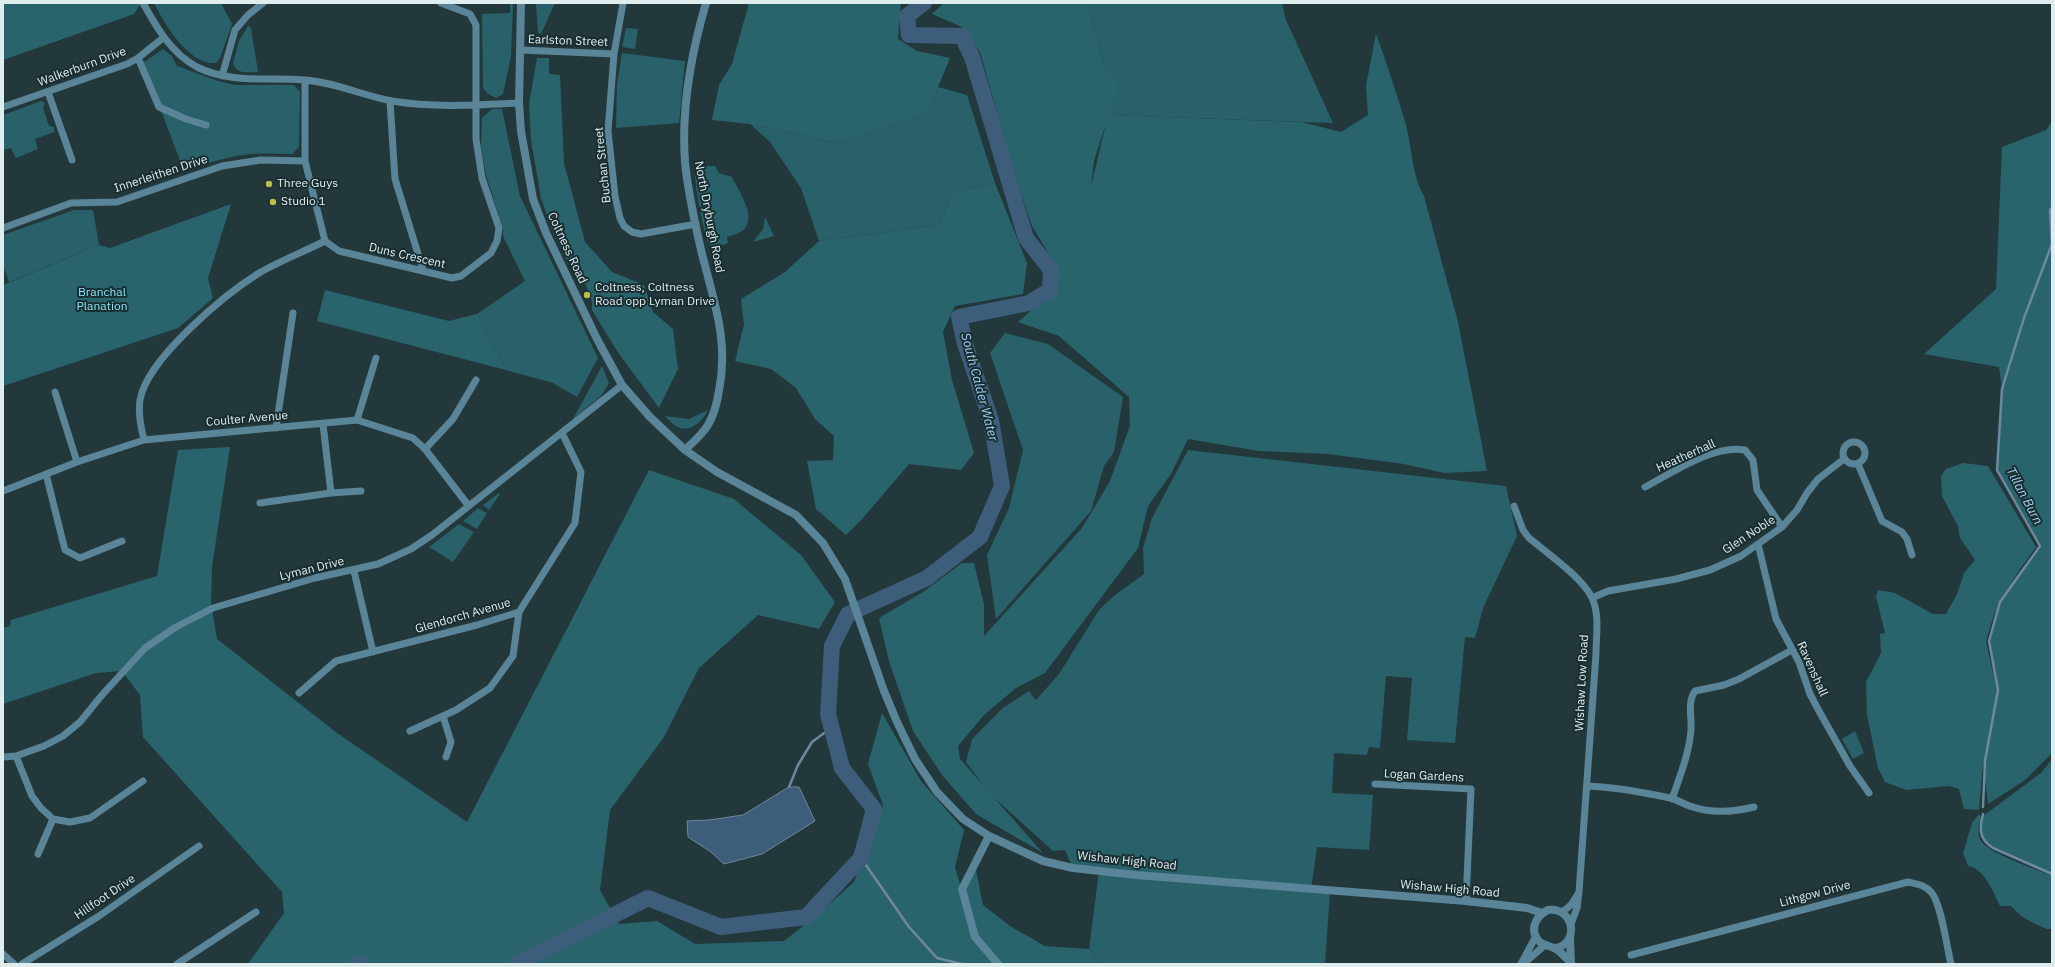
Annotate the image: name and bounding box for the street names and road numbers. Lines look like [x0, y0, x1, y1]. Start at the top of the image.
street label: Earlston Street [528, 32, 608, 50]
street label: Walkerburn Drive [36, 44, 128, 90]
street label: Buchan Street [592, 126, 614, 204]
street label: Innerleithen Drive [112, 152, 210, 196]
street label: North Dryburgh Road [691, 160, 727, 274]
street label: Coltness Road [544, 210, 590, 286]
street label: Duns Crescent [367, 240, 447, 272]
street label: Coulter Avenue [205, 408, 289, 430]
street label: Heatherhall [1654, 437, 1718, 475]
street label: Glen Noble [1720, 513, 1778, 557]
street label: Lyman Drive [278, 554, 346, 584]
street label: Glendorch Avenue [414, 595, 512, 637]
street label: Wishaw Low Road [1572, 634, 1592, 732]
street label: Ravenshall [1794, 639, 1830, 699]
street label: Logan Gardens [1384, 767, 1464, 785]
street label: Wishaw High Road [1077, 849, 1177, 873]
street label: Hillfoot Drive [72, 871, 138, 923]
street label: Wishaw High Road [1400, 877, 1500, 901]
street label: Lithgow Drive [1778, 878, 1852, 910]

